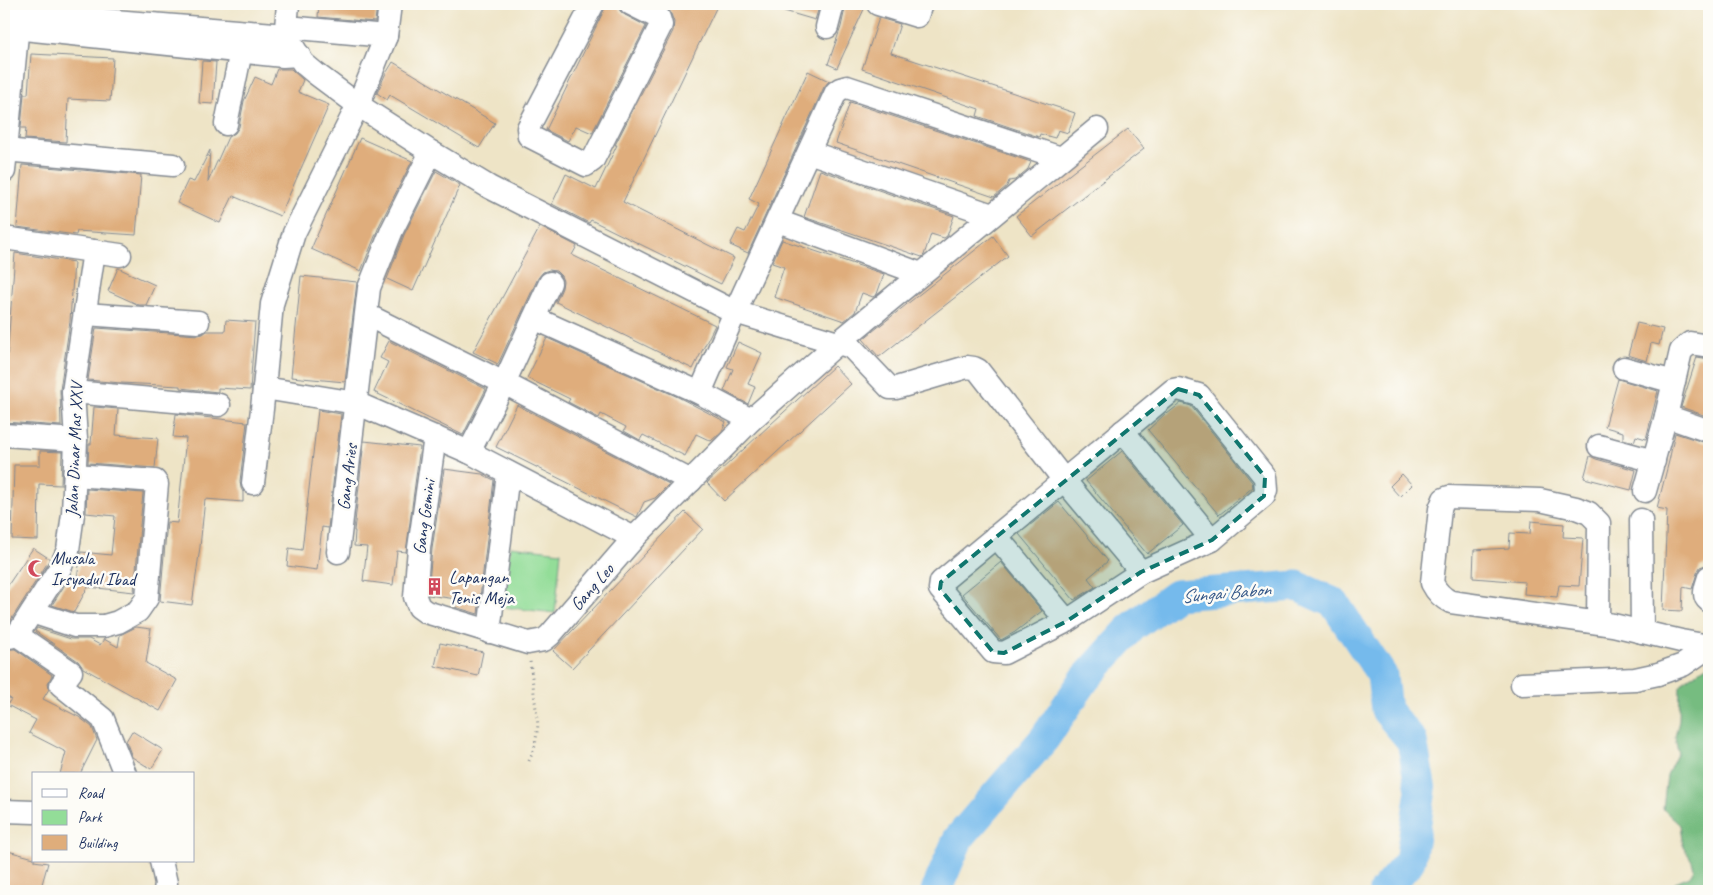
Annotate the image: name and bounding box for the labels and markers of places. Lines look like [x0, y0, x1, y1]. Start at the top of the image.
place label: Musala Irsyadul Ibad [51, 547, 138, 590]
mosque icon: Musala Irsyadul Ibad [27, 558, 47, 578]
place label: Lapangan Tenis Meja [449, 566, 515, 609]
building icon: Lapangan Tenis Meja [425, 577, 445, 597]

